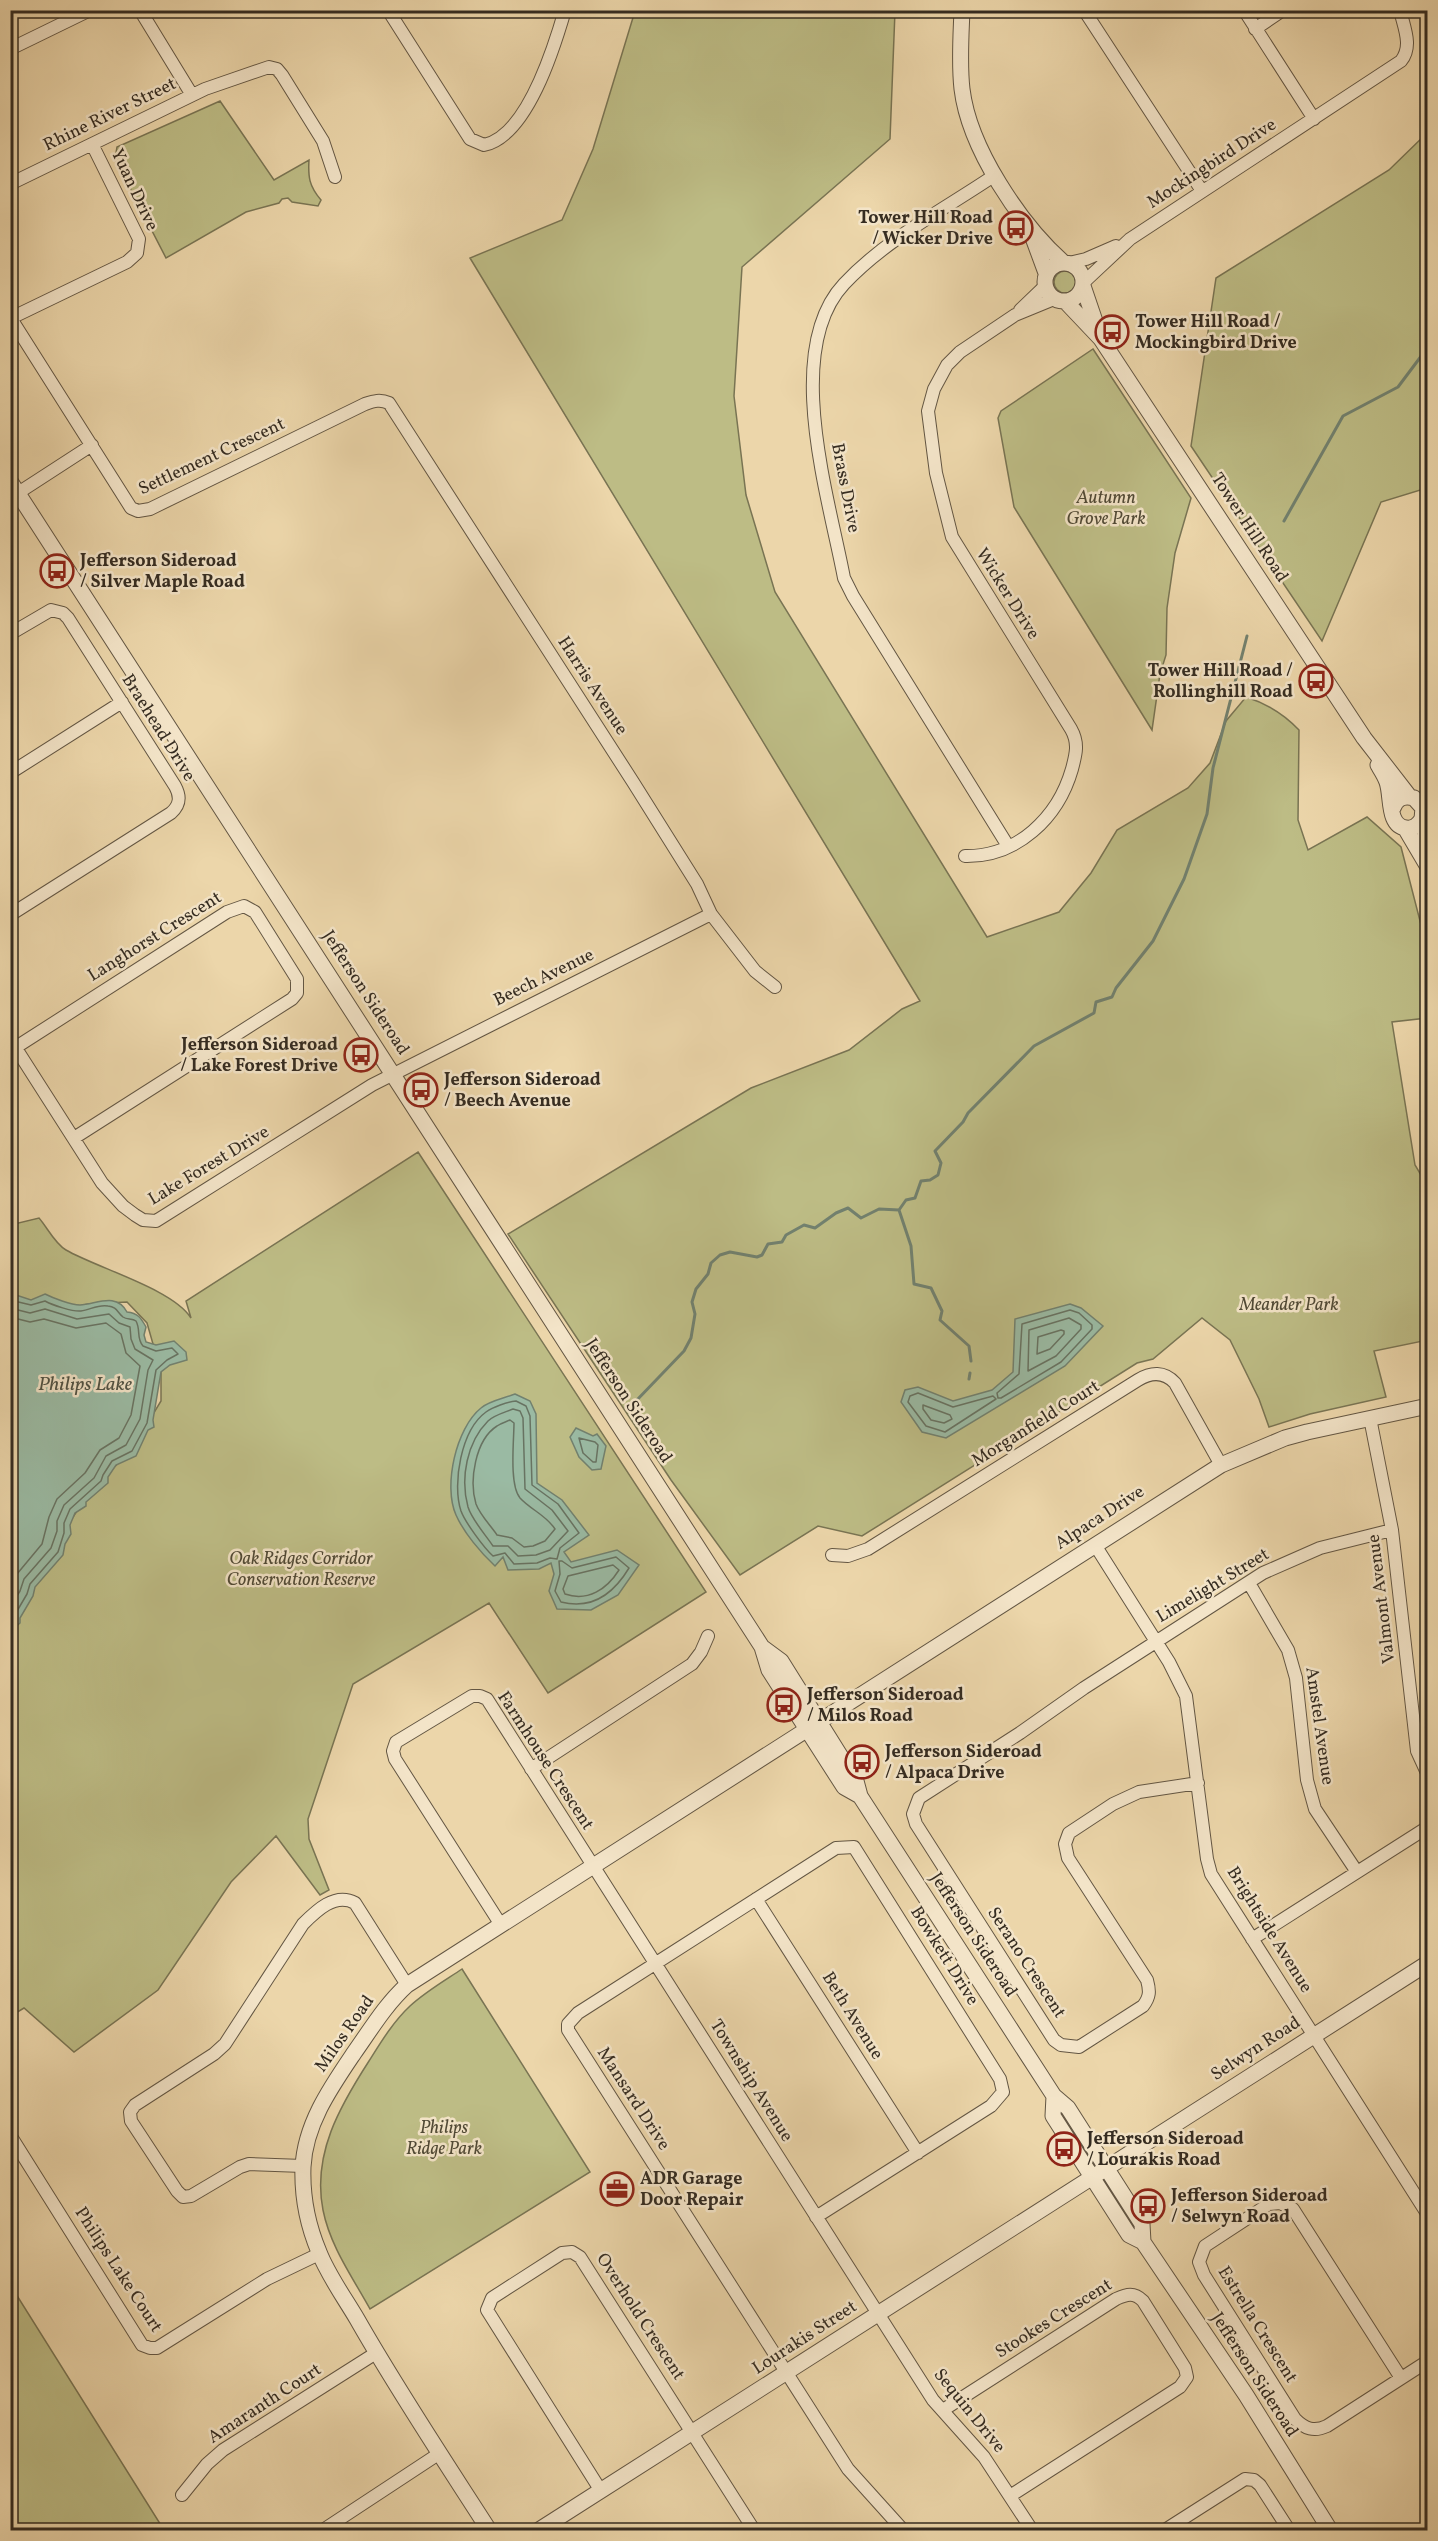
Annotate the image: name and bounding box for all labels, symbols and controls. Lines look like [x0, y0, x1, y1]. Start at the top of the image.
street label: Rhine River Street [39, 72, 181, 158]
street label: Mockingbird Drive [1143, 113, 1281, 215]
street label: Yuan Drive [104, 145, 164, 235]
place label: Tower Hill Road / Wicker Drive [858, 206, 993, 252]
bus stop icon: Tower Hill Road / Wicker Drive [998, 210, 1034, 246]
place label: Tower Hill Road / Mockingbird Drive [1135, 310, 1297, 356]
bus stop icon: Tower Hill Road / Mockingbird Drive [1094, 314, 1130, 350]
street label: Settlement Crescent [135, 412, 289, 502]
street label: Brass Drive [824, 441, 866, 535]
street label: Tower Hill Road [1204, 468, 1294, 588]
park label: Autumn Grove Park [1067, 486, 1145, 532]
street label: Wicker Drive [969, 543, 1045, 645]
place label: Jefferson Sideroad / Silver Maple Road [79, 549, 245, 595]
bus stop icon: Jefferson Sideroad / Silver Maple Road [39, 553, 75, 589]
street label: Harris Avenue [551, 632, 633, 740]
place label: Tower Hill Road / Rollinghill Road [1147, 659, 1293, 705]
bus stop icon: Tower Hill Road / Rollinghill Road [1298, 663, 1334, 699]
street label: Braehead Drive [115, 670, 201, 786]
street label: Langhorst Crescent [83, 886, 227, 988]
street label: Jefferson Sideroad [315, 926, 415, 1060]
street label: Beech Avenue [489, 943, 599, 1013]
place label: Jefferson Sideroad / Lake Forest Drive [180, 1033, 338, 1079]
bus stop icon: Jefferson Sideroad / Lake Forest Drive [343, 1037, 379, 1073]
place label: Jefferson Sideroad / Beech Avenue [443, 1068, 601, 1114]
bus stop icon: Jefferson Sideroad / Beech Avenue [403, 1072, 439, 1108]
street label: Lake Forest Drive [144, 1120, 274, 1212]
park label: Meander Park [1239, 1293, 1338, 1318]
street label: Jefferson Sideroad [578, 1334, 678, 1468]
water label: Philips Lake [38, 1371, 133, 1399]
street label: Morganfield Court [967, 1375, 1105, 1473]
street label: Alpaca Drive [1050, 1480, 1150, 1556]
street label: Valmont Avenue [1362, 1533, 1402, 1665]
street label: Limelight Street [1152, 1542, 1274, 1630]
park label: Oak Ridges Corridor Conservation Reserve [227, 1547, 376, 1593]
street label: Amstel Avenue [1298, 1665, 1340, 1787]
place label: Jefferson Sideroad / Milos Road [806, 1683, 964, 1729]
street label: Farmhouse Crescent [491, 1687, 599, 1835]
bus stop icon: Jefferson Sideroad / Milos Road [766, 1687, 802, 1723]
place label: Jefferson Sideroad / Alpaca Drive [884, 1740, 1042, 1786]
bus stop icon: Jefferson Sideroad / Alpaca Drive [844, 1744, 880, 1780]
street label: Brightside Avenue [1220, 1862, 1318, 1998]
street label: Jefferson Sideroad [923, 1868, 1023, 2002]
street label: Bowkett Drive [904, 1902, 984, 2010]
street label: Serano Crescent [981, 1902, 1071, 2024]
street label: Beth Avenue [815, 1967, 889, 2065]
street label: Milos Road [309, 1990, 381, 2078]
street label: Selwyn Road [1206, 2011, 1306, 2087]
street label: Township Avenue [703, 2015, 799, 2147]
street label: Mansard Drive [590, 2043, 676, 2155]
park label: Philips Ridge Park [406, 2116, 482, 2162]
place label: Jefferson Sideroad / Lourakis Road [1086, 2127, 1244, 2173]
bus stop icon: Jefferson Sideroad / Lourakis Road [1046, 2131, 1082, 2167]
place label: ADR Garage Door Repair [640, 2167, 744, 2213]
office icon: ADR Garage Door Repair [599, 2171, 635, 2207]
place label: Jefferson Sideroad / Selwyn Road [1170, 2184, 1328, 2230]
bus stop icon: Jefferson Sideroad / Selwyn Road [1130, 2188, 1166, 2224]
street label: Philips Lake Court [68, 2202, 168, 2338]
street label: Overhold Crescent [589, 2249, 691, 2385]
street label: Estrella Crescent [1211, 2262, 1303, 2388]
street label: Stookes Crescent [991, 2273, 1117, 2365]
street label: Lourakis Street [748, 2295, 862, 2381]
street label: Jefferson Sideroad [1204, 2308, 1304, 2442]
street label: Amaranth Court [203, 2358, 327, 2450]
street label: Sequin Drive [927, 2363, 1011, 2459]

